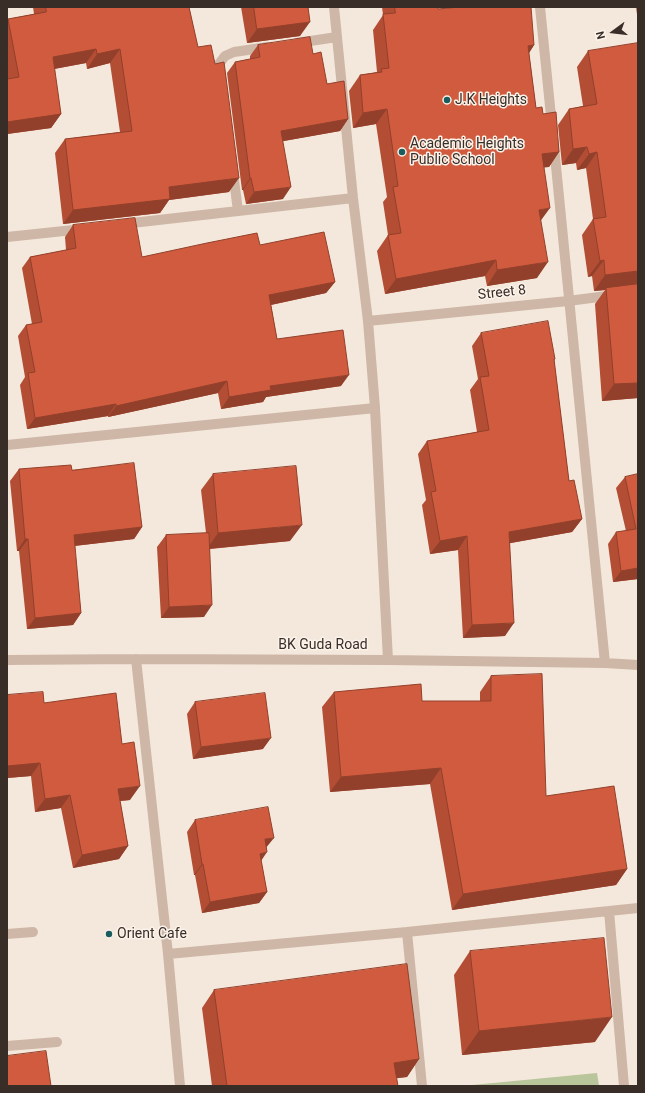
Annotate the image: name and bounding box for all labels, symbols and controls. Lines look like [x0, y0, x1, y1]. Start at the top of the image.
north arrow [593, 12, 633, 52]
text: N [594, 30, 608, 41]
place label: J.K Heights [455, 92, 527, 108]
marker: J.K Heights [442, 95, 452, 105]
place label: Academic Heights Public School [410, 136, 524, 168]
marker: Academic Heights Public School [397, 147, 407, 157]
street label: Street 8 [477, 282, 527, 304]
street label: BK Guda Road [278, 637, 368, 653]
place label: Orient Cafe [117, 926, 187, 942]
marker: Orient Cafe [104, 929, 114, 939]

